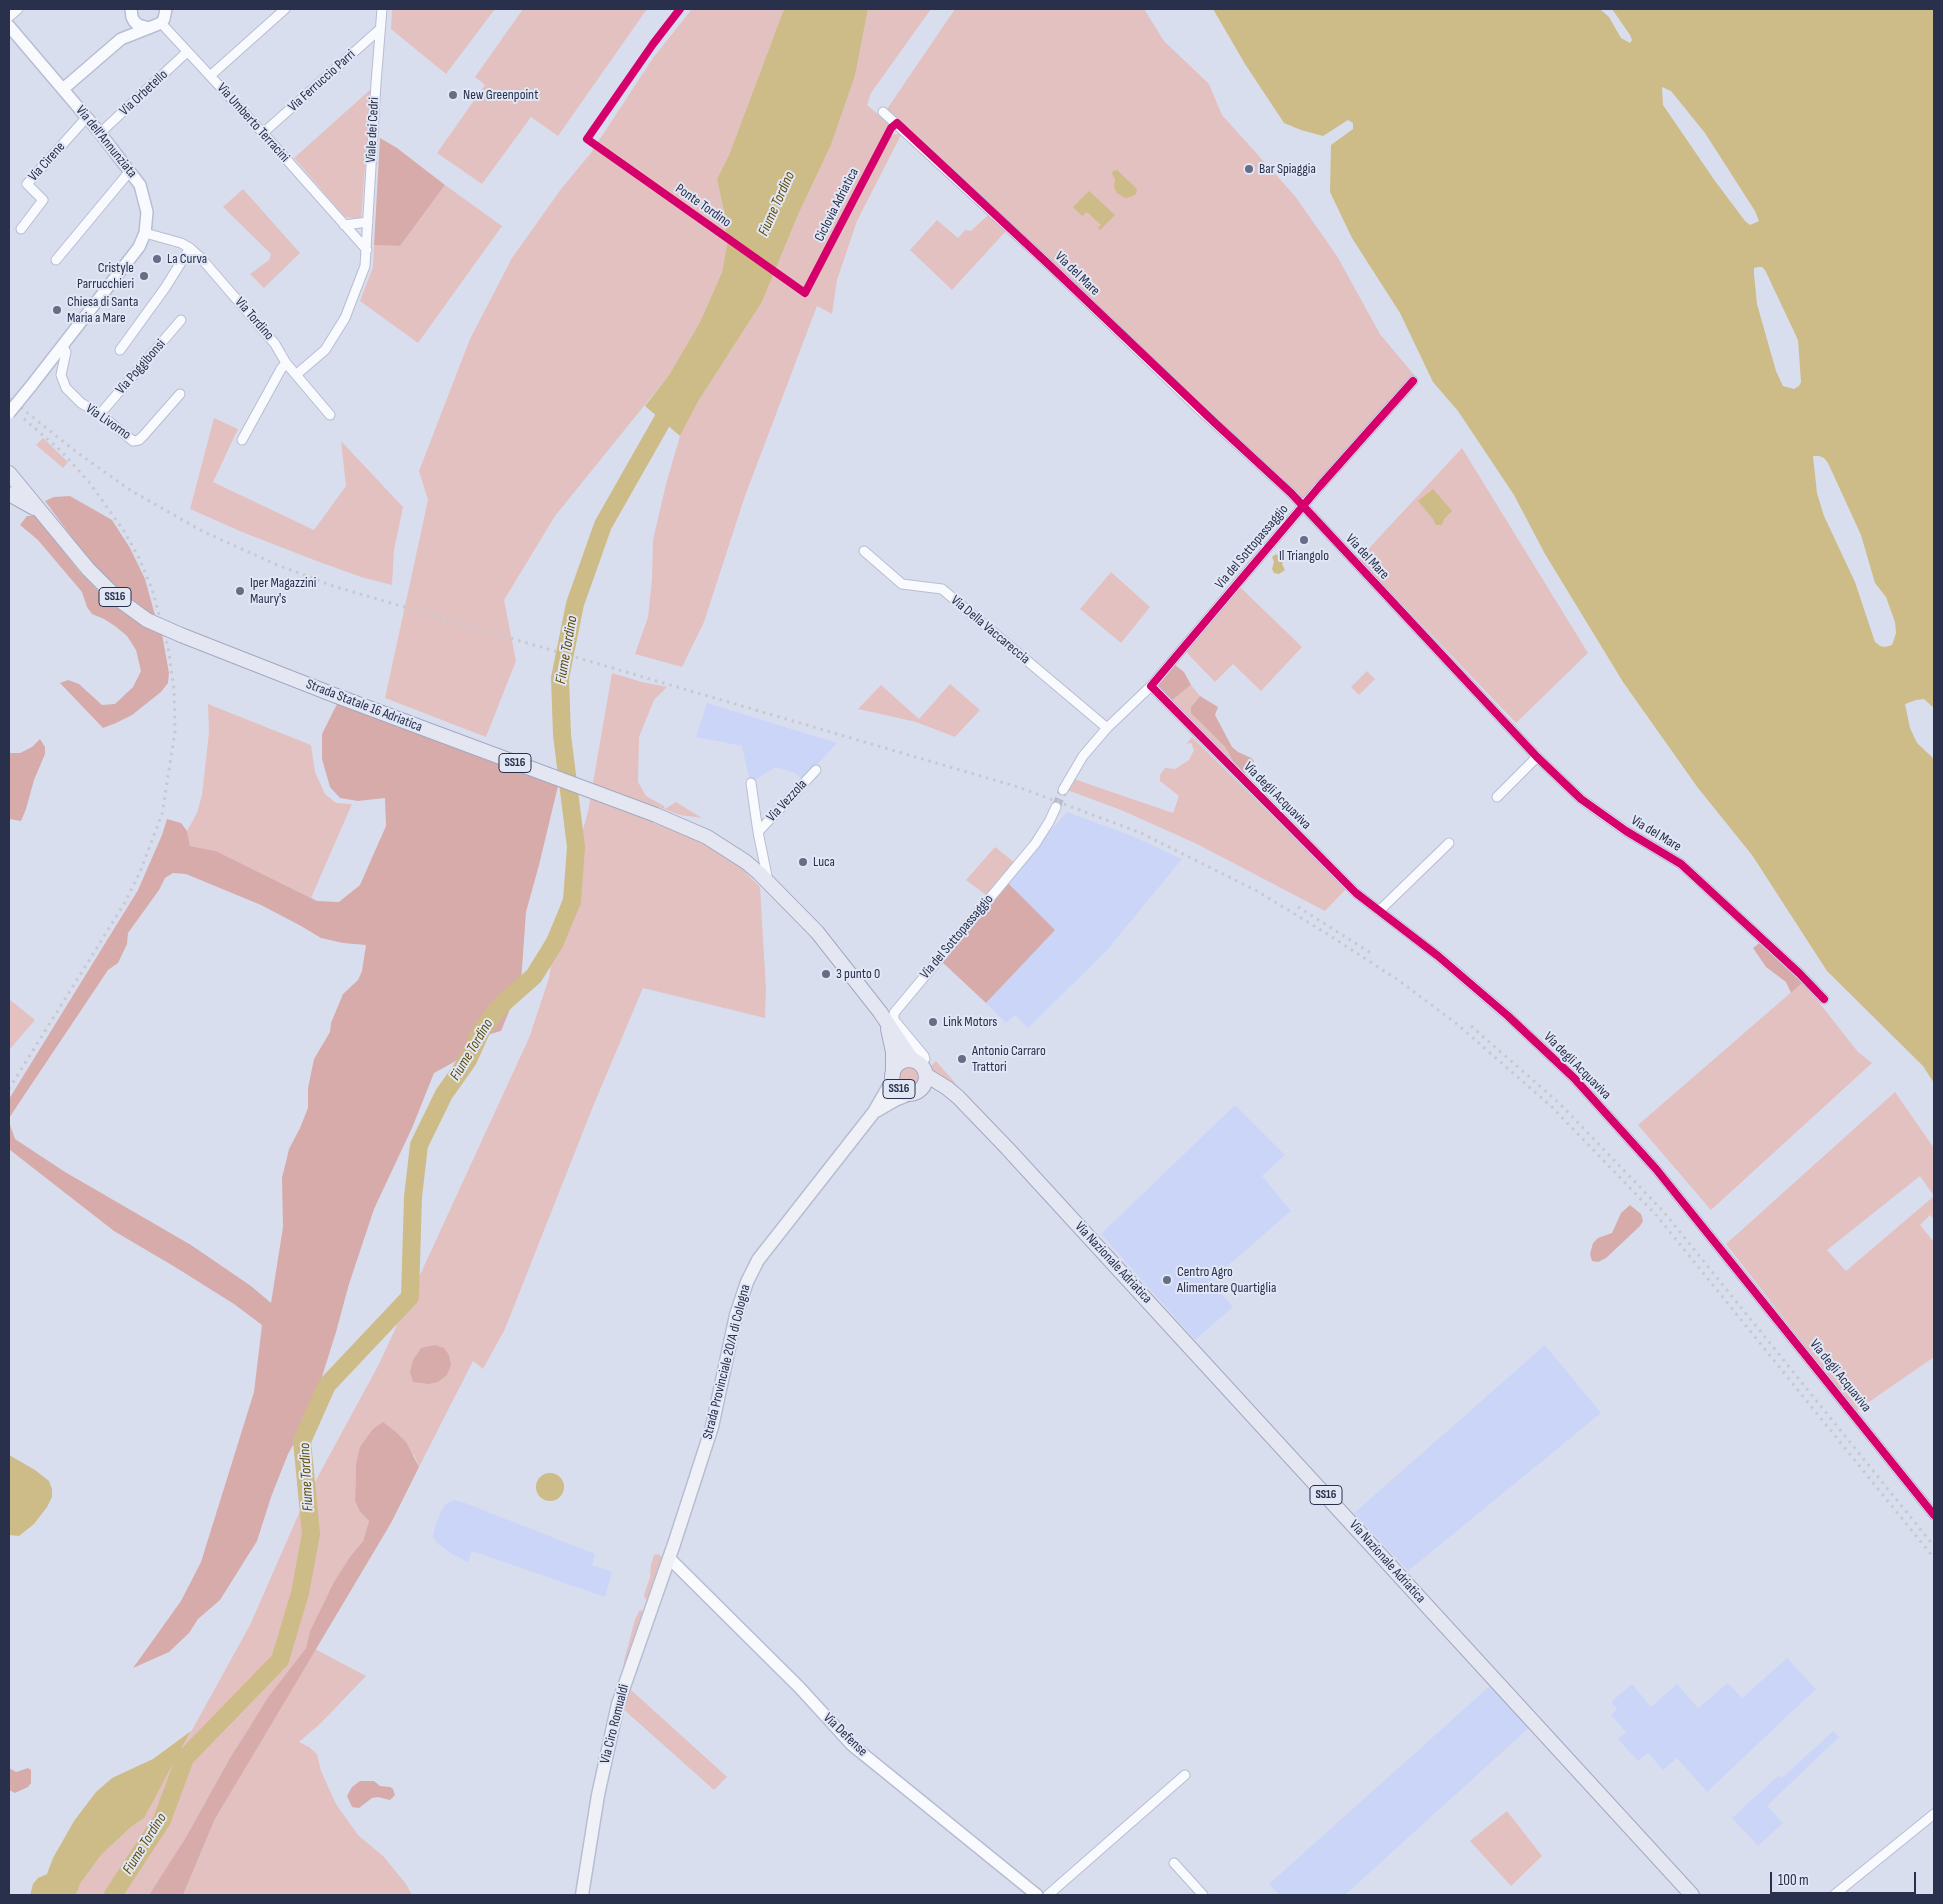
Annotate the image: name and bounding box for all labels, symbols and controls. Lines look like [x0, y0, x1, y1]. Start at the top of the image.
street label: Via Ferruccio Parri [285, 46, 359, 116]
street label: Via Orbetello [116, 67, 172, 119]
street label: Via Umberto Terracini [213, 80, 293, 166]
place label: New Greenpoint [463, 87, 538, 103]
marker: New Greenpoint [447, 89, 459, 101]
street label: Viale dei Cedri [363, 97, 383, 163]
street label: Via dell'Annunziata [72, 102, 140, 182]
street label: Via Cirene [25, 139, 69, 185]
place label: Bar Spiaggia [1259, 161, 1316, 177]
marker: Bar Spiaggia [1243, 163, 1255, 175]
street label: Ciclovia Adriatica [811, 165, 863, 245]
water label: Fiume Tordino [755, 169, 799, 239]
street label: Ponte Tordino [672, 181, 734, 231]
street label: Via del Mare [1051, 249, 1103, 299]
place label: La Curva [167, 251, 207, 267]
marker: La Curva [151, 253, 163, 265]
place label: Cristyle Parrucchieri [77, 260, 134, 292]
marker: Cristyle Parrucchieri [138, 270, 150, 282]
place label: Chiesa di Santa Maria a Mare [67, 294, 138, 326]
street label: Via Tordino [231, 294, 277, 344]
marker: Chiesa di Santa Maria a Mare [51, 304, 63, 316]
street label: Via Poggibonsi [113, 336, 169, 398]
street label: Via Livorno [82, 400, 134, 444]
street label: Via del Sottopassaggio [1212, 501, 1292, 593]
street label: Via del Mare [1342, 531, 1392, 583]
marker: Il Triangolo [1298, 534, 1310, 546]
place label: Il Triangolo [1279, 548, 1329, 564]
place label: Iper Magazzini Maury's [250, 575, 316, 608]
marker: Iper Magazzini Maury's [234, 585, 246, 597]
road number: SS16 [99, 588, 131, 606]
street label: Via Della Vaccareccia [947, 592, 1033, 668]
water label: Fiume Tordino [552, 615, 582, 685]
street label: Strada Statale 16 Adriatica [304, 676, 424, 736]
road number: SS16 [499, 754, 531, 772]
street label: Via degli Acquaviva [1240, 759, 1314, 833]
street label: Via Vezzola [763, 776, 811, 826]
street label: Via del Mare [1628, 812, 1684, 856]
place label: Luca [813, 854, 835, 870]
marker: Luca [797, 856, 809, 868]
street label: Via del Sottopassaggio [917, 891, 997, 983]
place label: 3 punto 0 [836, 966, 880, 982]
marker: 3 punto 0 [820, 968, 832, 980]
place label: Link Motors [943, 1014, 997, 1030]
water label: Fiume Tordino [447, 1016, 497, 1084]
marker: Link Motors [927, 1016, 939, 1028]
street label: Via degli Acquaviva [1540, 1029, 1614, 1103]
place label: Antonio Carraro Trattori [972, 1043, 1046, 1076]
marker: Antonio Carraro Trattori [956, 1053, 968, 1065]
road number: SS16 [883, 1080, 915, 1098]
street label: Via Nazionale Adriatica [1071, 1219, 1155, 1307]
place label: Centro Agro Alimentare Quartiglia [1177, 1264, 1276, 1296]
marker: Centro Agro Alimentare Quartiglia [1161, 1274, 1173, 1286]
street label: Strada Provinciale 20/A di Cologna [700, 1283, 754, 1441]
street label: Via degli Acquaviva [1806, 1336, 1874, 1416]
water label: Fiume Tordino [296, 1442, 318, 1512]
road number: SS16 [1310, 1486, 1342, 1504]
street label: Via Nazionale Adriatica [1345, 1517, 1429, 1607]
street label: Via Ciro Romualdi [597, 1683, 633, 1765]
street label: Via Defense [819, 1710, 871, 1760]
water label: Fiume Tordino [119, 1810, 171, 1878]
scale bar [1773, 1862, 1919, 1894]
text: 100 m [1778, 1871, 1809, 1890]

